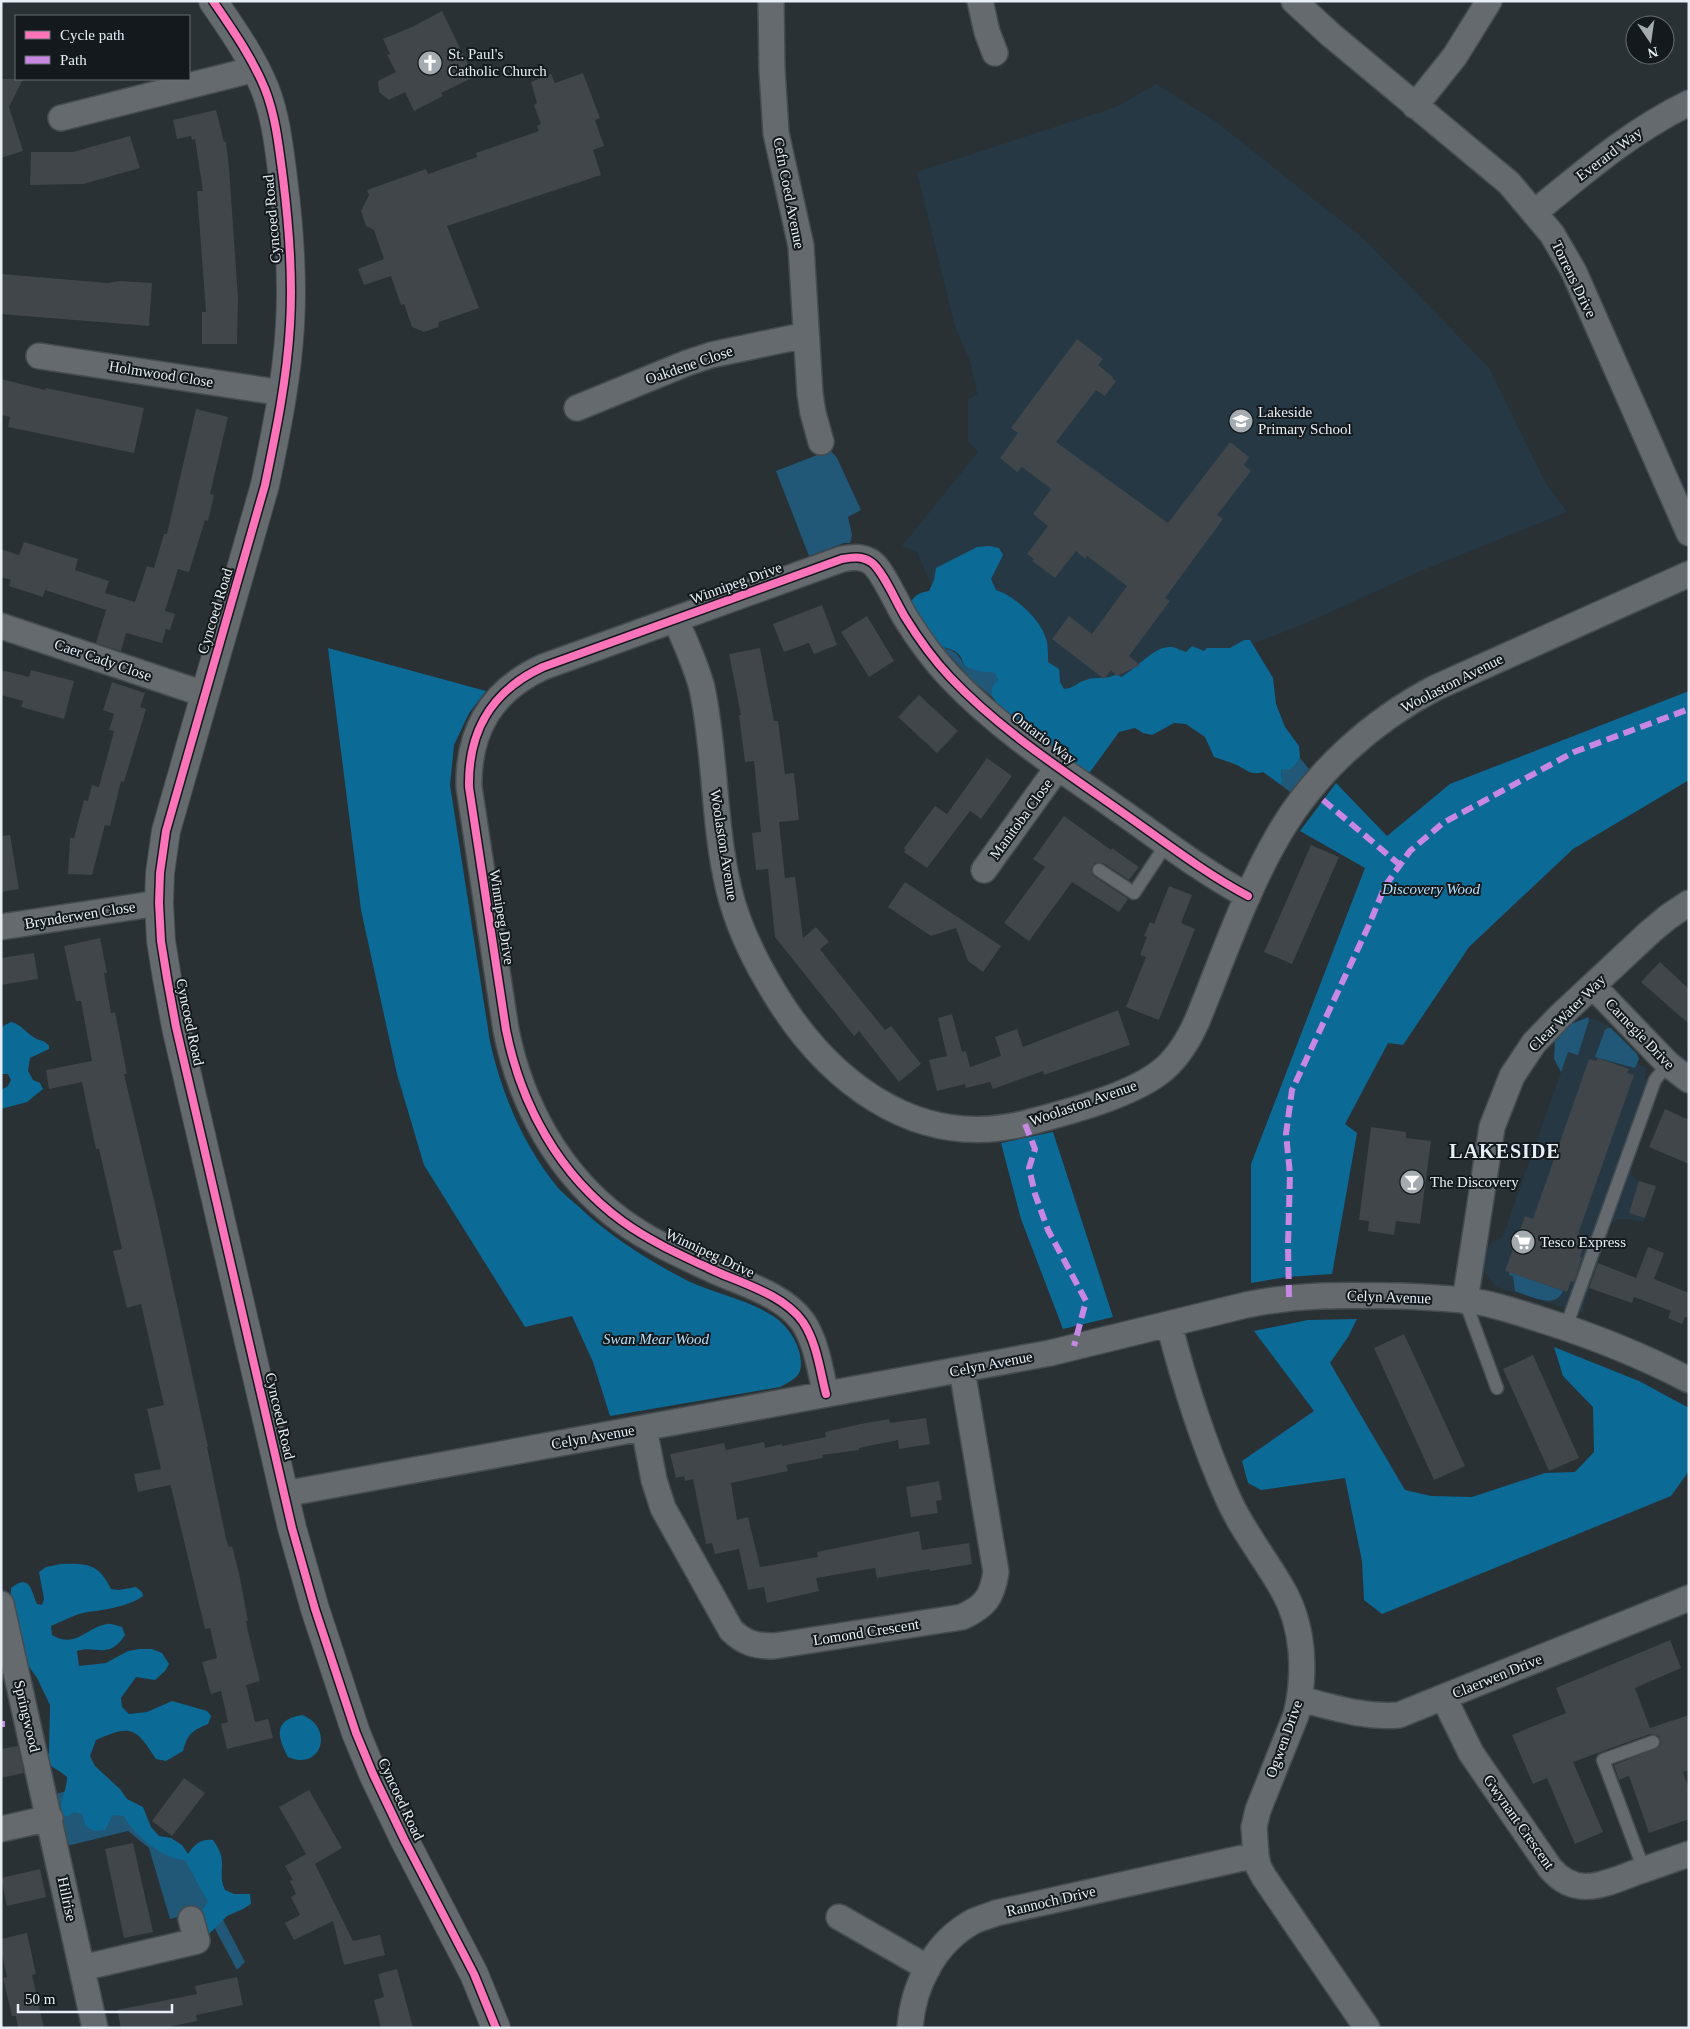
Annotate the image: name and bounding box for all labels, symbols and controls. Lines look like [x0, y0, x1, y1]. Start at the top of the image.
legend [15, 15, 190, 80]
north arrow [1625, 15, 1675, 65]
text: Cycle path [60, 27, 125, 43]
text: N [1646, 44, 1659, 61]
place label: St. Paul's Catholic Church [448, 46, 547, 79]
church icon: St. Paul's Catholic Church [417, 50, 443, 76]
text: Path [60, 52, 87, 68]
street label: Everard Way [1573, 124, 1645, 184]
street label: Cefn Coed Avenue [770, 136, 808, 250]
street label: Cyncoed Road [260, 174, 284, 264]
street label: Torrens Drive [1549, 238, 1600, 320]
street label: Oakdene Close [643, 342, 735, 387]
street label: Holmwood Close [108, 358, 215, 390]
place label: Lakeside Primary School [1258, 404, 1352, 437]
school or university icon: Lakeside Primary School [1228, 408, 1254, 434]
street label: Winnipeg Drive [688, 559, 784, 607]
street label: Cyncoed Road [194, 566, 236, 656]
street label: Caer Cady Close [52, 636, 154, 684]
street label: Woolaston Avenue [1398, 650, 1506, 716]
street label: Ontario Way [1009, 709, 1080, 768]
street label: Manitoba Close [986, 775, 1056, 862]
street label: Woolaston Avenue [707, 788, 741, 902]
street label: Winnipeg Drive [487, 868, 517, 966]
park label: Discovery Wood [1381, 881, 1481, 897]
street label: Brynderwen Close [23, 898, 137, 932]
street label: Clear Water Way [1525, 971, 1609, 1055]
street label: Cyncoed Road [173, 977, 207, 1068]
street label: Carnegie Drive [1602, 995, 1678, 1073]
street label: Woolaston Avenue [1027, 1077, 1139, 1129]
district label: LAKESIDE [1449, 1140, 1561, 1162]
bar icon: The Discovery [1399, 1169, 1425, 1195]
place label: The Discovery [1430, 1174, 1519, 1190]
street label: Winnipeg Drive [663, 1225, 757, 1281]
supermarket icon: Tesco Express [1510, 1229, 1536, 1255]
place label: Tesco Express [1540, 1234, 1626, 1250]
street label: Celyn Avenue [1347, 1288, 1432, 1306]
park label: Swan Mear Wood [603, 1331, 710, 1347]
street label: Celyn Avenue [948, 1348, 1034, 1380]
street label: Cyncoed Road [262, 1371, 298, 1462]
street label: Celyn Avenue [550, 1422, 636, 1452]
street label: Lomond Crescent [812, 1616, 921, 1648]
street label: Claerwen Drive [1450, 1651, 1545, 1701]
street label: Springwood [11, 1678, 43, 1754]
street label: Ogwen Drive [1263, 1698, 1306, 1780]
street label: Cyncoed Road [375, 1755, 427, 1843]
street label: Gwynant Crescent [1481, 1772, 1558, 1873]
street label: Hillrise [54, 1875, 80, 1923]
street label: Rannoch Drive [1005, 1883, 1098, 1919]
scale bar [18, 1982, 171, 2014]
text: 50 m [25, 1991, 56, 2007]

